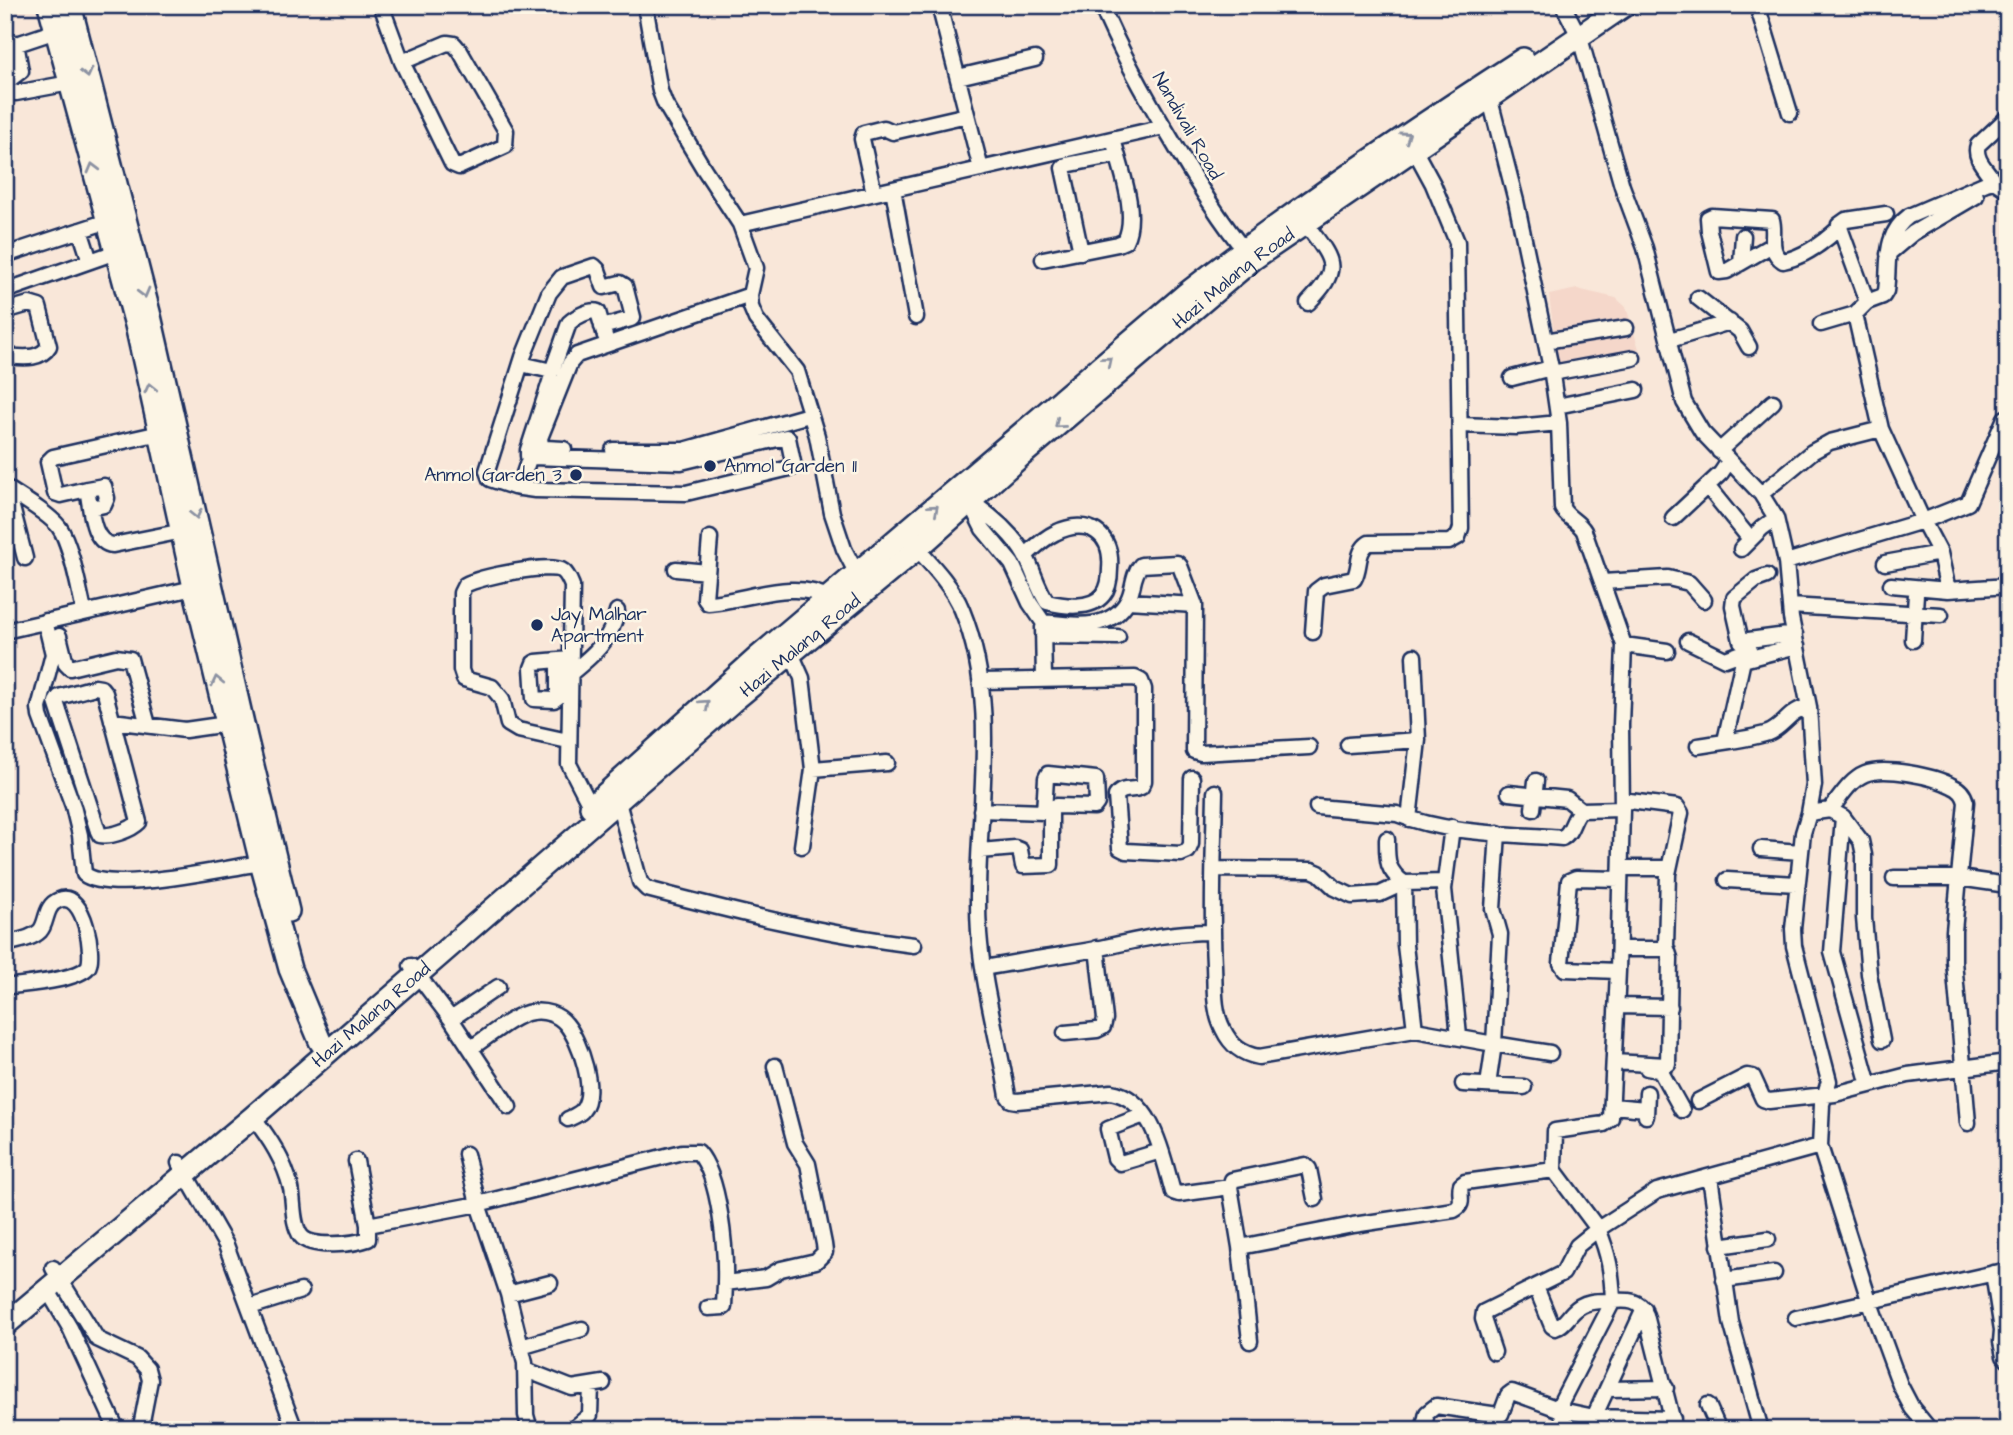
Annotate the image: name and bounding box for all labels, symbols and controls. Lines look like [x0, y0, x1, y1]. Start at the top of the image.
one-way arrow [79, 67, 93, 79]
street label: Nandivali Road [1145, 67, 1229, 185]
one-way arrow [1398, 132, 1411, 144]
one-way arrow [87, 162, 101, 174]
street label: Hazi Malang Road [1166, 221, 1300, 335]
one-way arrow [136, 287, 150, 299]
one-way arrow [1099, 357, 1112, 369]
one-way arrow [144, 382, 158, 394]
one-way arrow [1054, 415, 1066, 428]
place label: Anmol Garden 11 [724, 453, 858, 480]
marker: Anmol Garden 11 [702, 458, 718, 474]
place label: Anmol Garden 3 [424, 462, 562, 489]
marker: Anmol Garden 3 [568, 467, 584, 483]
one-way arrow [926, 505, 939, 517]
one-way arrow [187, 508, 202, 520]
street label: Hazi Malang Road [734, 587, 867, 704]
place label: Jay Malhar Apartment [551, 601, 647, 650]
marker: Jay Malhar Apartment [529, 617, 545, 633]
one-way arrow [210, 676, 225, 688]
one-way arrow [697, 700, 710, 712]
street label: Hazi Malang Road [306, 955, 437, 1074]

